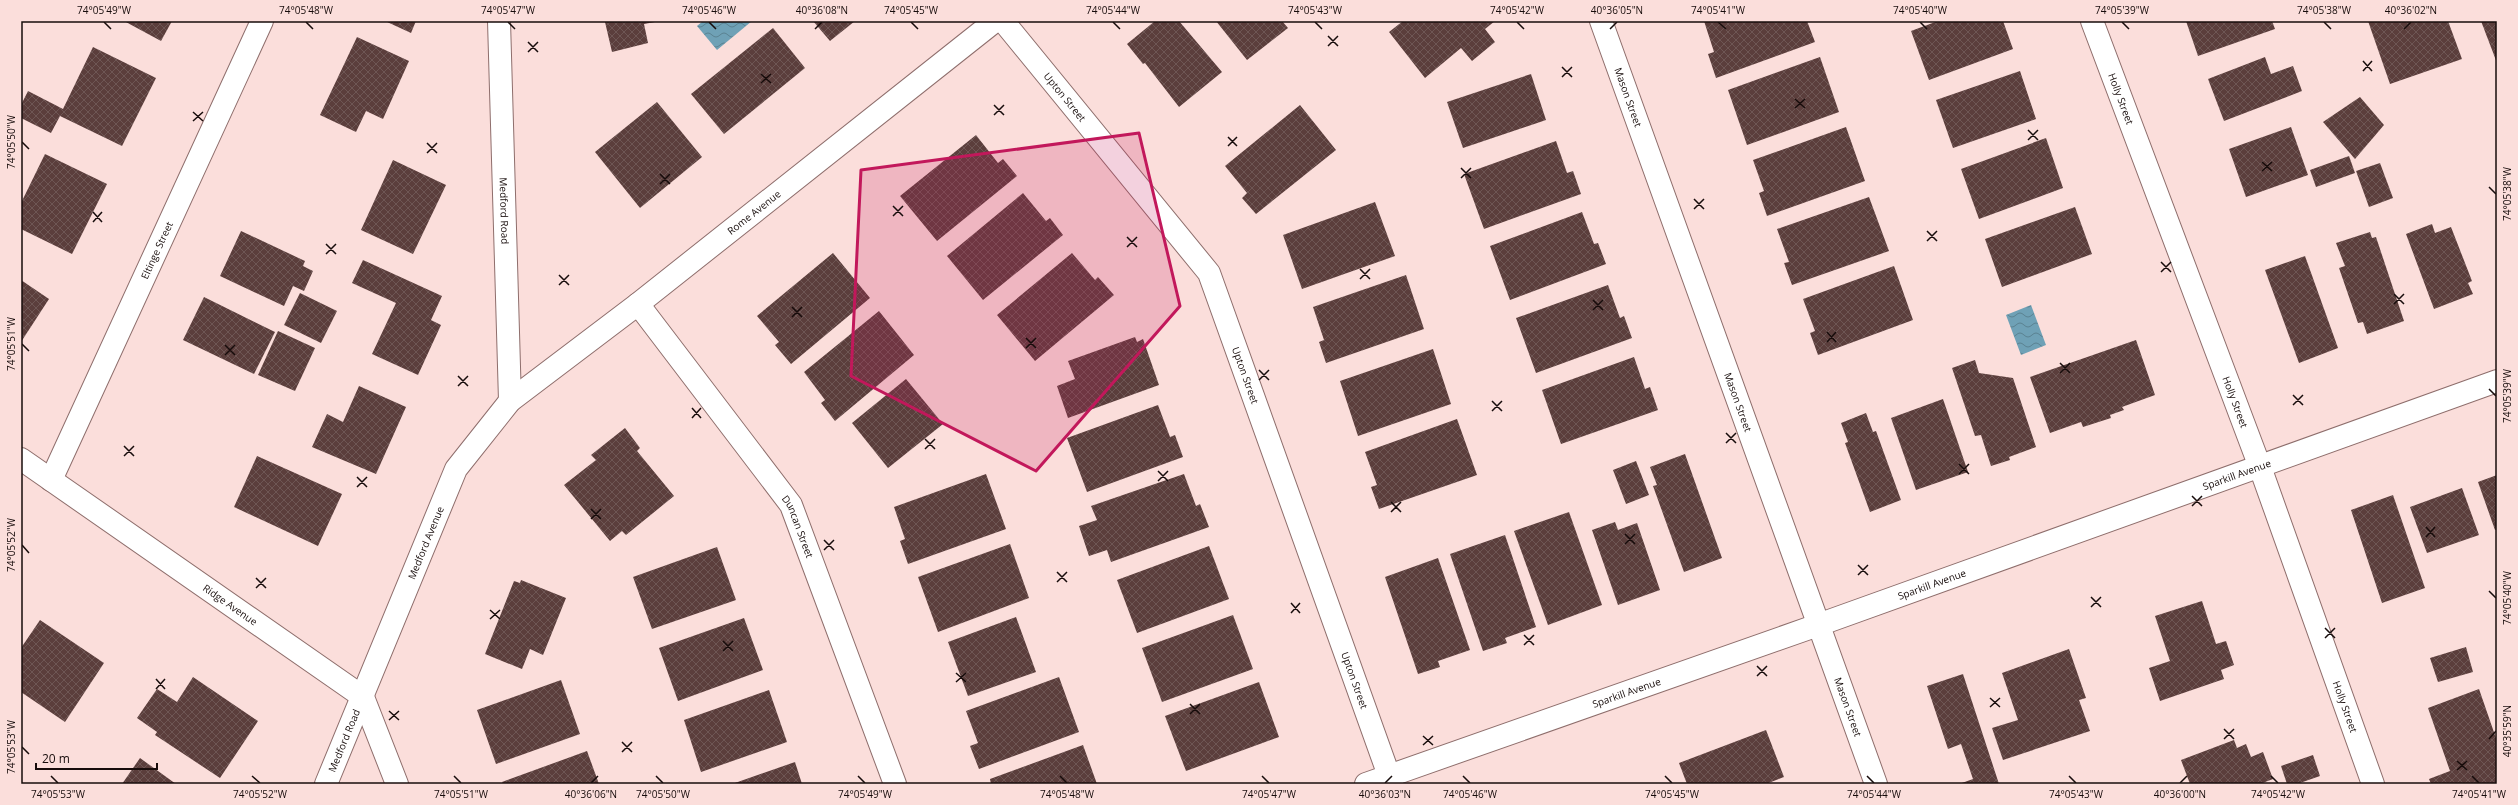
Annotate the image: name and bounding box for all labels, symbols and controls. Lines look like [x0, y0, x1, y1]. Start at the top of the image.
text: 74°05'49"W [77, 3, 132, 17]
text: 74°05'48"W [279, 3, 334, 17]
text: 74°05'47"W [481, 3, 536, 17]
text: 74°05'46"W [682, 3, 737, 17]
text: 40°36'08"N [796, 3, 848, 17]
text: 74°05'45"W [884, 3, 939, 17]
text: 74°05'44"W [1086, 3, 1141, 17]
text: 74°05'43"W [1288, 3, 1343, 17]
text: 74°05'42"W [1490, 3, 1545, 17]
text: 40°36'05"N [1591, 3, 1643, 17]
text: 74°05'41"W [1691, 3, 1746, 17]
text: 74°05'40"W [1893, 3, 1948, 17]
text: 74°05'39"W [2095, 3, 2150, 17]
text: 74°05'38"W [2297, 3, 2352, 17]
text: 40°36'02"N [2385, 3, 2437, 17]
street label: Mason Street [1611, 66, 1646, 129]
street label: Upton Street [1041, 69, 1090, 125]
street label: Holly Street [2105, 71, 2137, 127]
text: 74°05'50"W [4, 114, 18, 169]
text: 74°05'38"W [2500, 166, 2514, 221]
street label: Medford Road [497, 177, 512, 245]
street label: Rome Avenue [724, 186, 784, 238]
street label: Eltinge Street [137, 219, 176, 281]
text: 74°05'51"W [4, 316, 18, 371]
street label: Upton Street [1229, 345, 1262, 406]
text: 74°05'39"W [2500, 368, 2514, 423]
street label: Mason Street [1721, 370, 1756, 434]
street label: Holly Street [2219, 374, 2252, 430]
street label: Sparkill Avenue [2201, 456, 2273, 493]
street label: Duncan Street [779, 492, 817, 560]
street label: Medford Avenue [404, 504, 447, 581]
text: 74°05'52"W [4, 517, 18, 572]
street label: Sparkill Avenue [1896, 565, 1968, 603]
text: 74°05'40"W [2500, 570, 2514, 625]
street label: Ridge Avenue [200, 581, 261, 629]
street label: Upton Street [1338, 650, 1372, 711]
street label: Sparkill Avenue [1590, 674, 1663, 711]
street label: Mason Street [1831, 675, 1865, 739]
street label: Holly Street [2330, 679, 2361, 735]
text: 40°35'59"N [2500, 705, 2514, 757]
street label: Medford Road [325, 707, 363, 774]
text: 74°05'53"W [4, 719, 18, 774]
scale bar [36, 745, 157, 771]
text: 20 m [42, 750, 70, 767]
text: 74°05'53"W [31, 787, 86, 801]
text: 74°05'52"W [233, 787, 288, 801]
text: 74°05'51"W [434, 787, 489, 801]
text: 40°36'06"N [565, 787, 617, 801]
text: 74°05'50"W [636, 787, 691, 801]
text: 74°05'49"W [838, 787, 893, 801]
text: 74°05'48"W [1040, 787, 1095, 801]
text: 74°05'47"W [1242, 787, 1297, 801]
text: 40°36'03"N [1359, 787, 1411, 801]
text: 74°05'46"W [1443, 787, 1498, 801]
text: 74°05'45"W [1645, 787, 1700, 801]
text: 74°05'44"W [1847, 787, 1902, 801]
text: 74°05'43"W [2049, 787, 2104, 801]
text: 40°36'00"N [2154, 787, 2206, 801]
text: 74°05'42"W [2251, 787, 2306, 801]
text: 74°05'41"W [2452, 787, 2507, 801]

